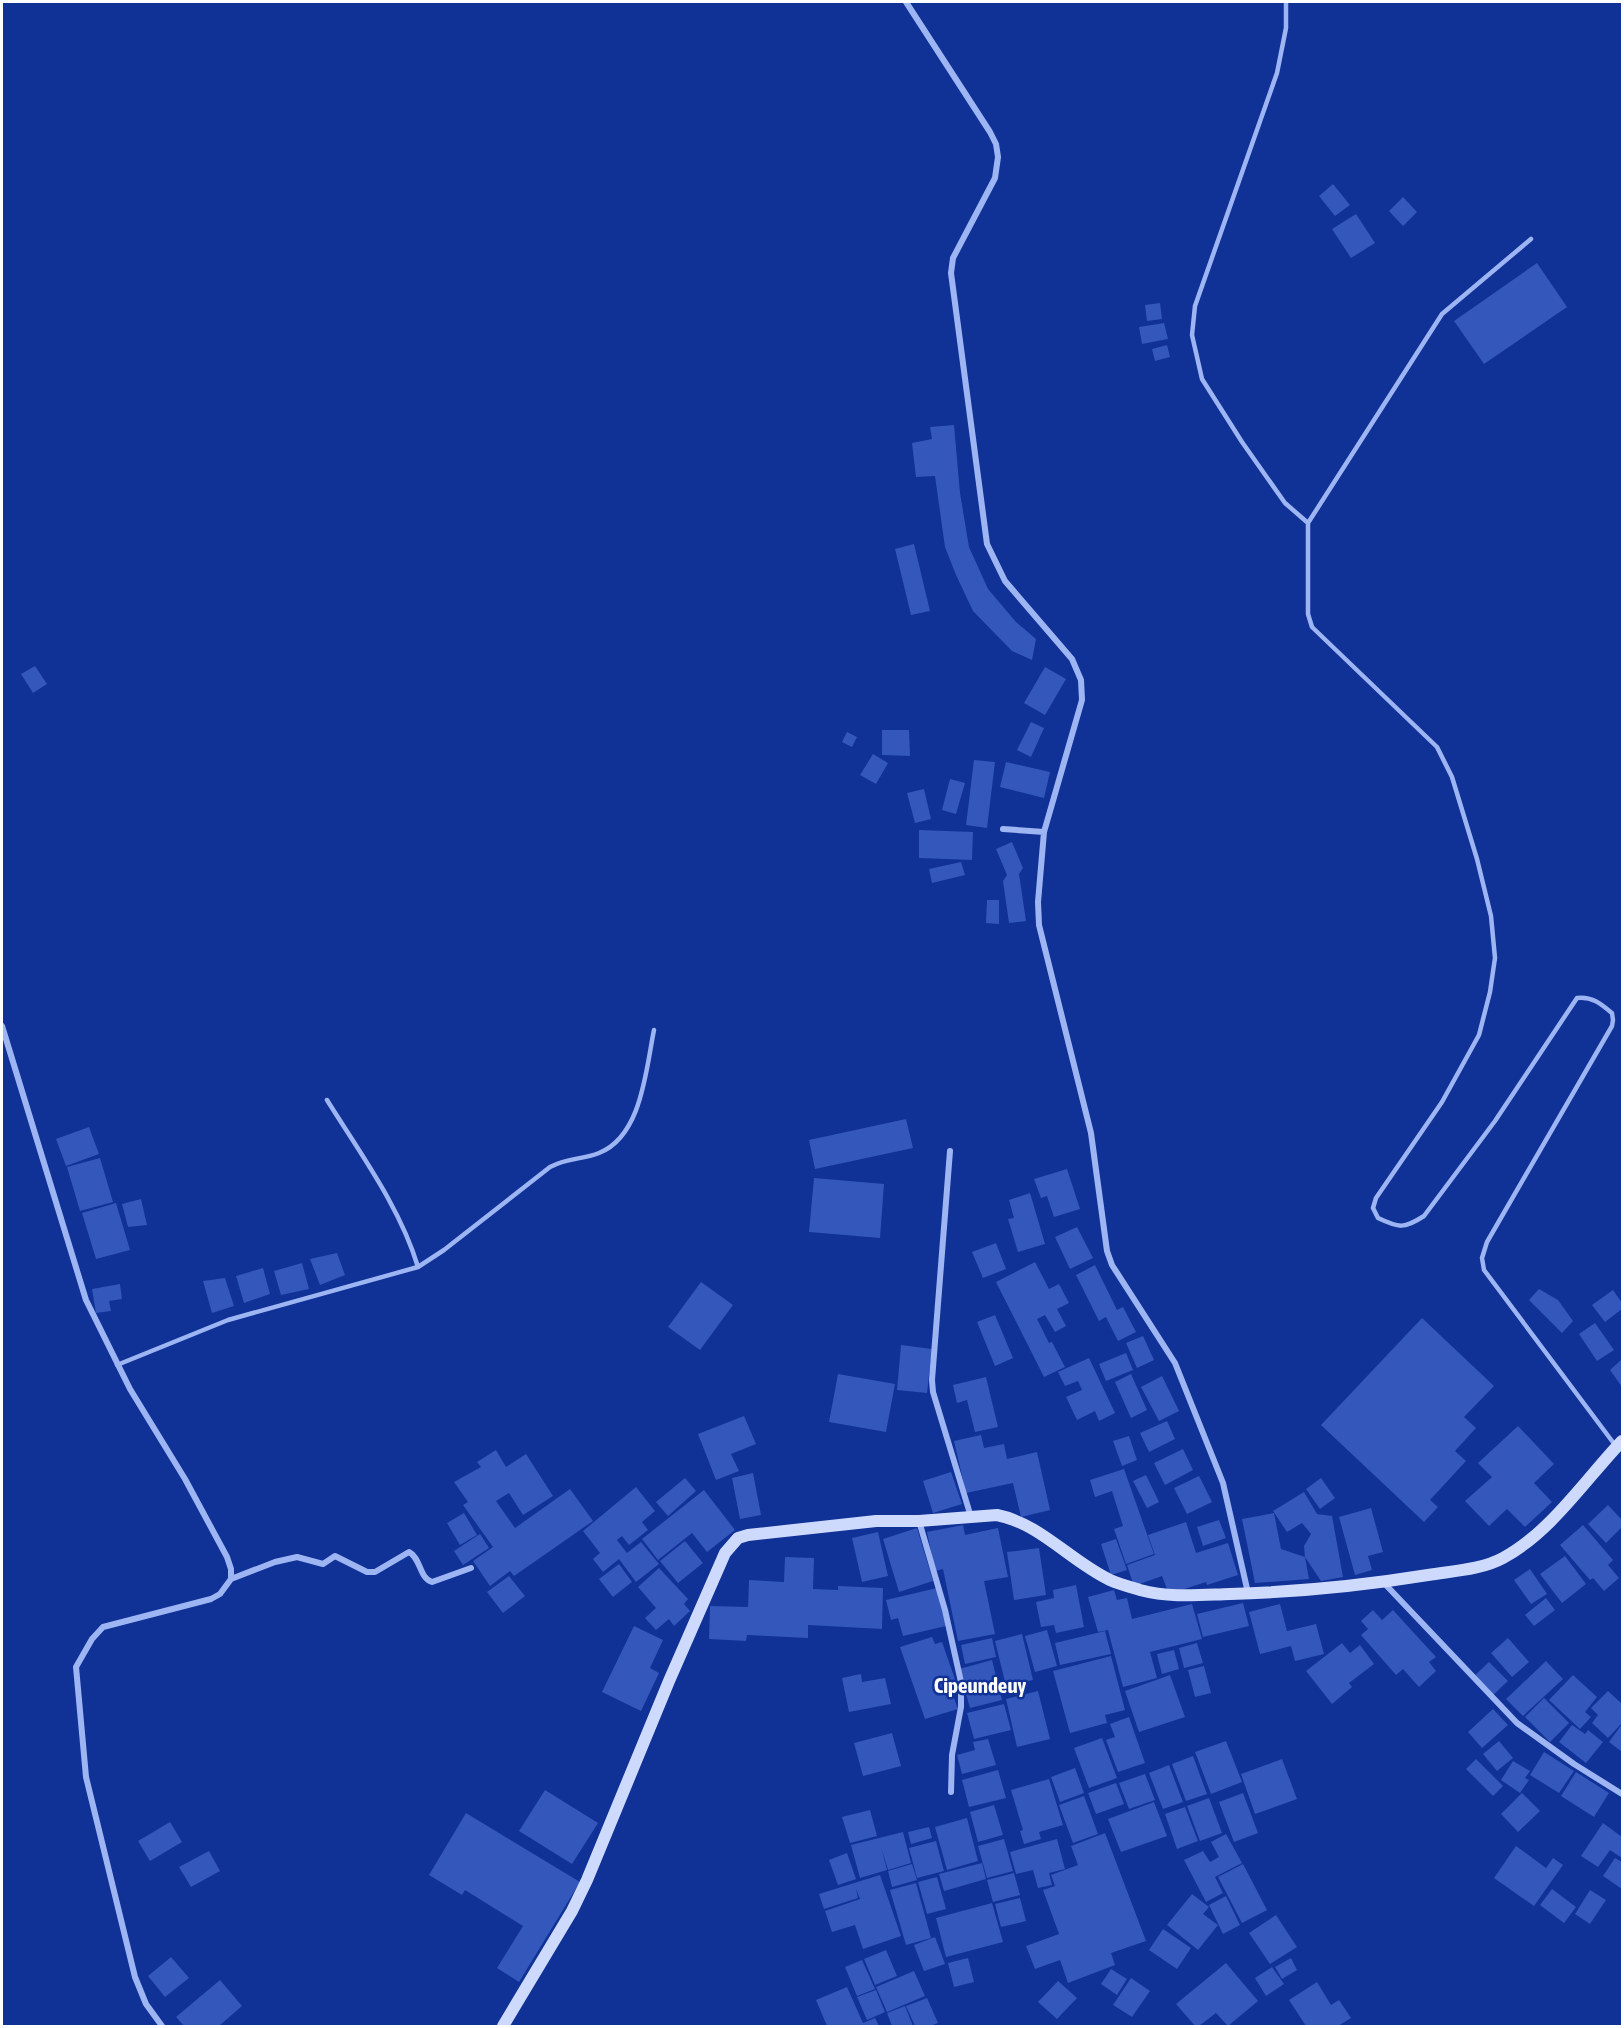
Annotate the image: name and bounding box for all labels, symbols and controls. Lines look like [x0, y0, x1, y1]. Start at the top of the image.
district label: Cipeundeuy [934, 1673, 1027, 1697]

